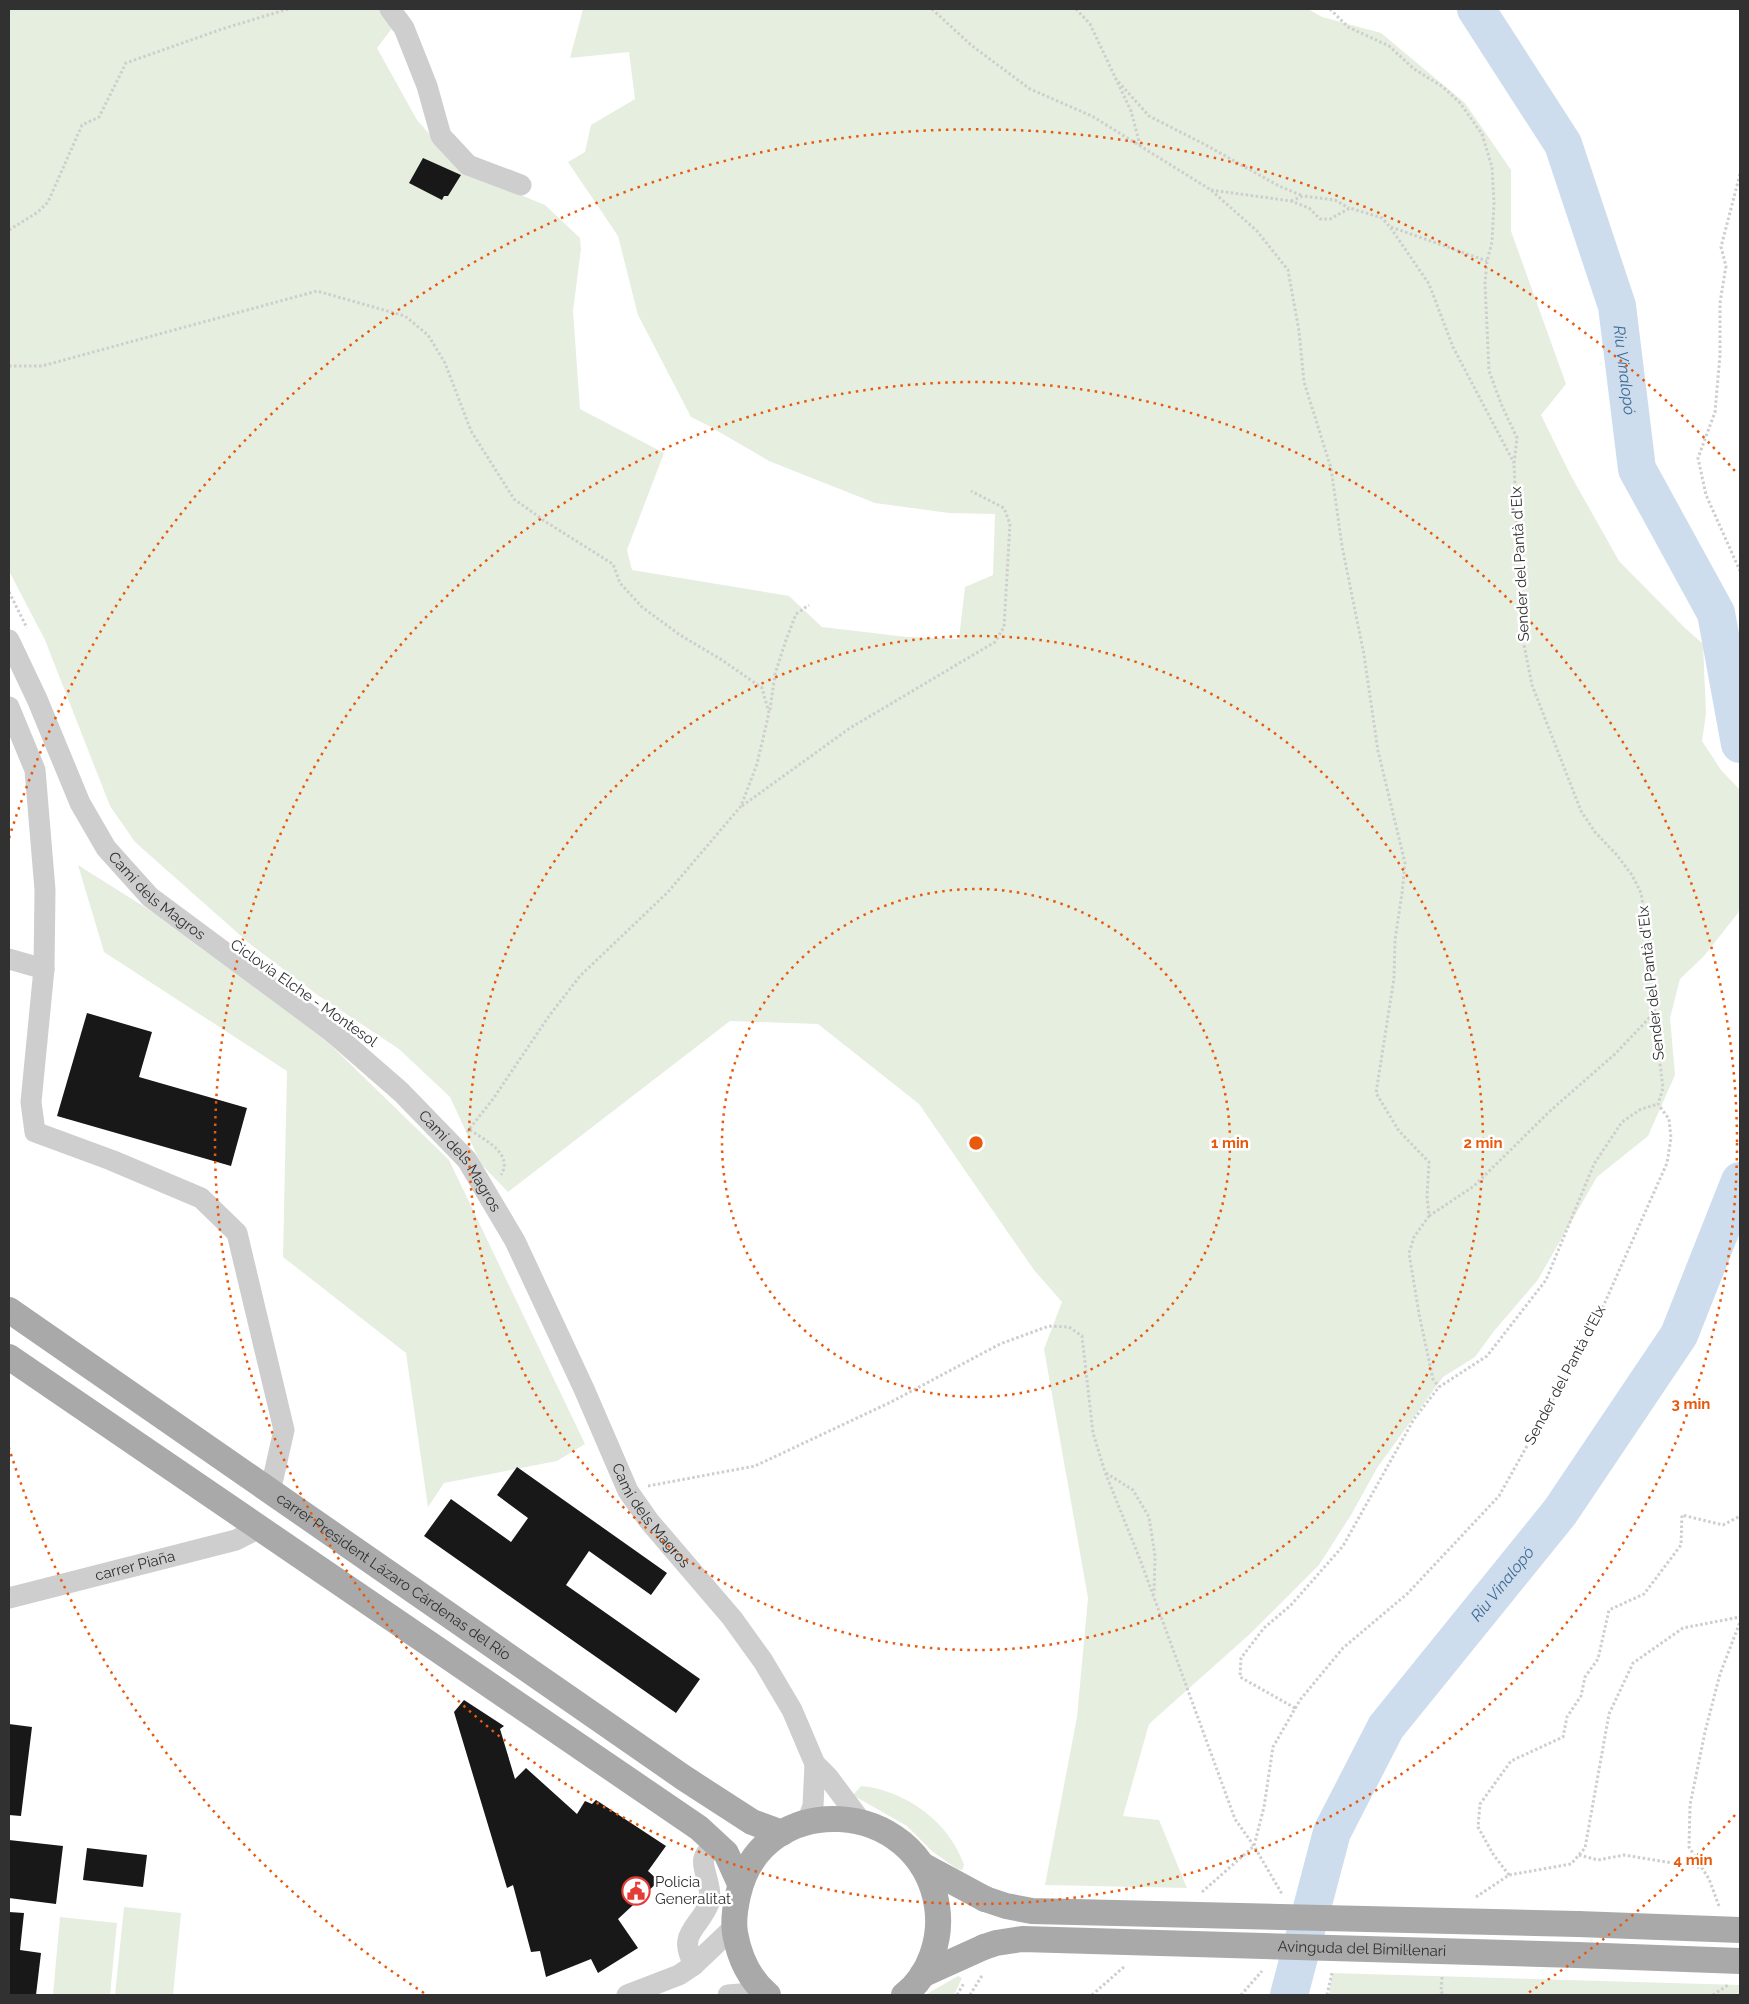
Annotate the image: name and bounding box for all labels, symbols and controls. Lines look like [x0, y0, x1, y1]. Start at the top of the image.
water label: Riu Vinalopó [1609, 324, 1639, 416]
street label: Sender del Pantà d'Elx [1507, 486, 1533, 642]
street label: Camí dels Magros [105, 848, 209, 944]
street label: Sender del Pantà d'Elx [1634, 904, 1668, 1061]
street label: Ciclovía Elche - Montesol [227, 935, 382, 1051]
street label: Camí dels Magros [415, 1107, 505, 1215]
centre of rings [967, 1134, 985, 1152]
text: 1 min [1211, 1134, 1249, 1152]
text: 2 min [1464, 1134, 1502, 1152]
street label: Sender del Pantà d'Elx [1521, 1302, 1610, 1448]
text: 3 min [1672, 1395, 1710, 1413]
street label: Camí dels Magros [608, 1461, 694, 1571]
street label: carrer President Lázaro Cárdenas del Río [273, 1489, 514, 1664]
water label: Riu Vinalopó [1467, 1543, 1538, 1625]
street label: carrer Piaña [93, 1547, 177, 1585]
text: 4 min [1673, 1851, 1713, 1869]
place label: Policia Generalitat [655, 1873, 731, 1908]
public building icon: Policia Generalitat [621, 1876, 651, 1906]
street label: Avinguda del Bimil·lenari [1277, 1937, 1447, 1960]

